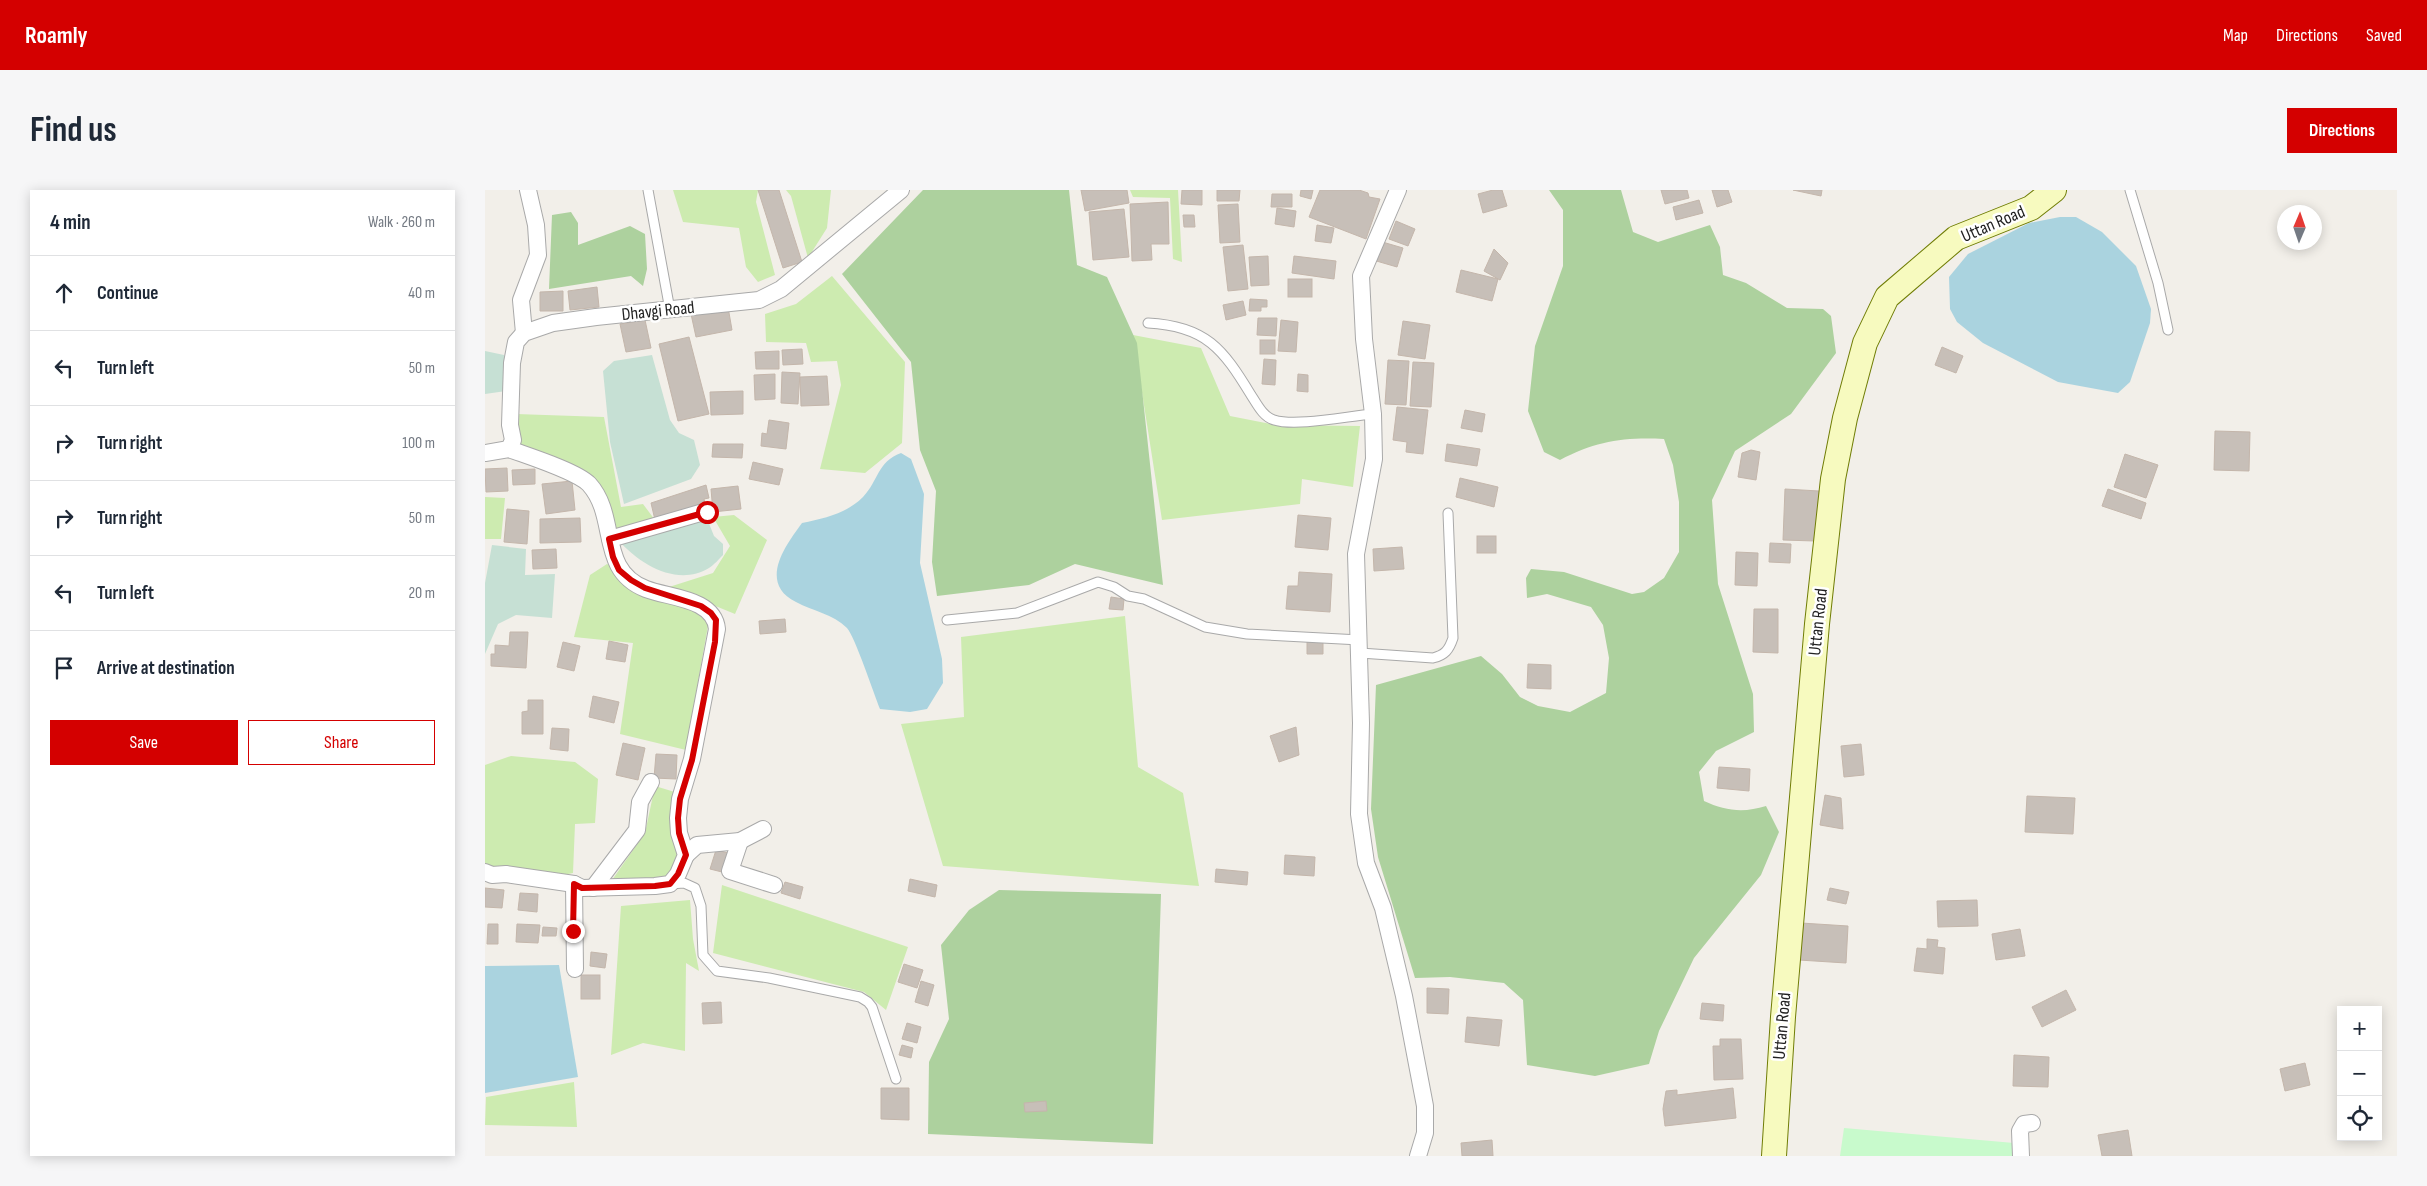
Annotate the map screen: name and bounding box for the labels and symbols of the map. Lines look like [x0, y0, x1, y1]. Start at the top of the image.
street label: Uttan Road [1958, 201, 2028, 247]
north arrow [2277, 205, 2322, 250]
street label: Dhavgi Road [620, 297, 696, 325]
route start [696, 501, 719, 524]
street label: Uttan Road [1804, 587, 1832, 657]
route end [562, 920, 585, 943]
street label: Uttan Road [1769, 992, 1795, 1060]

